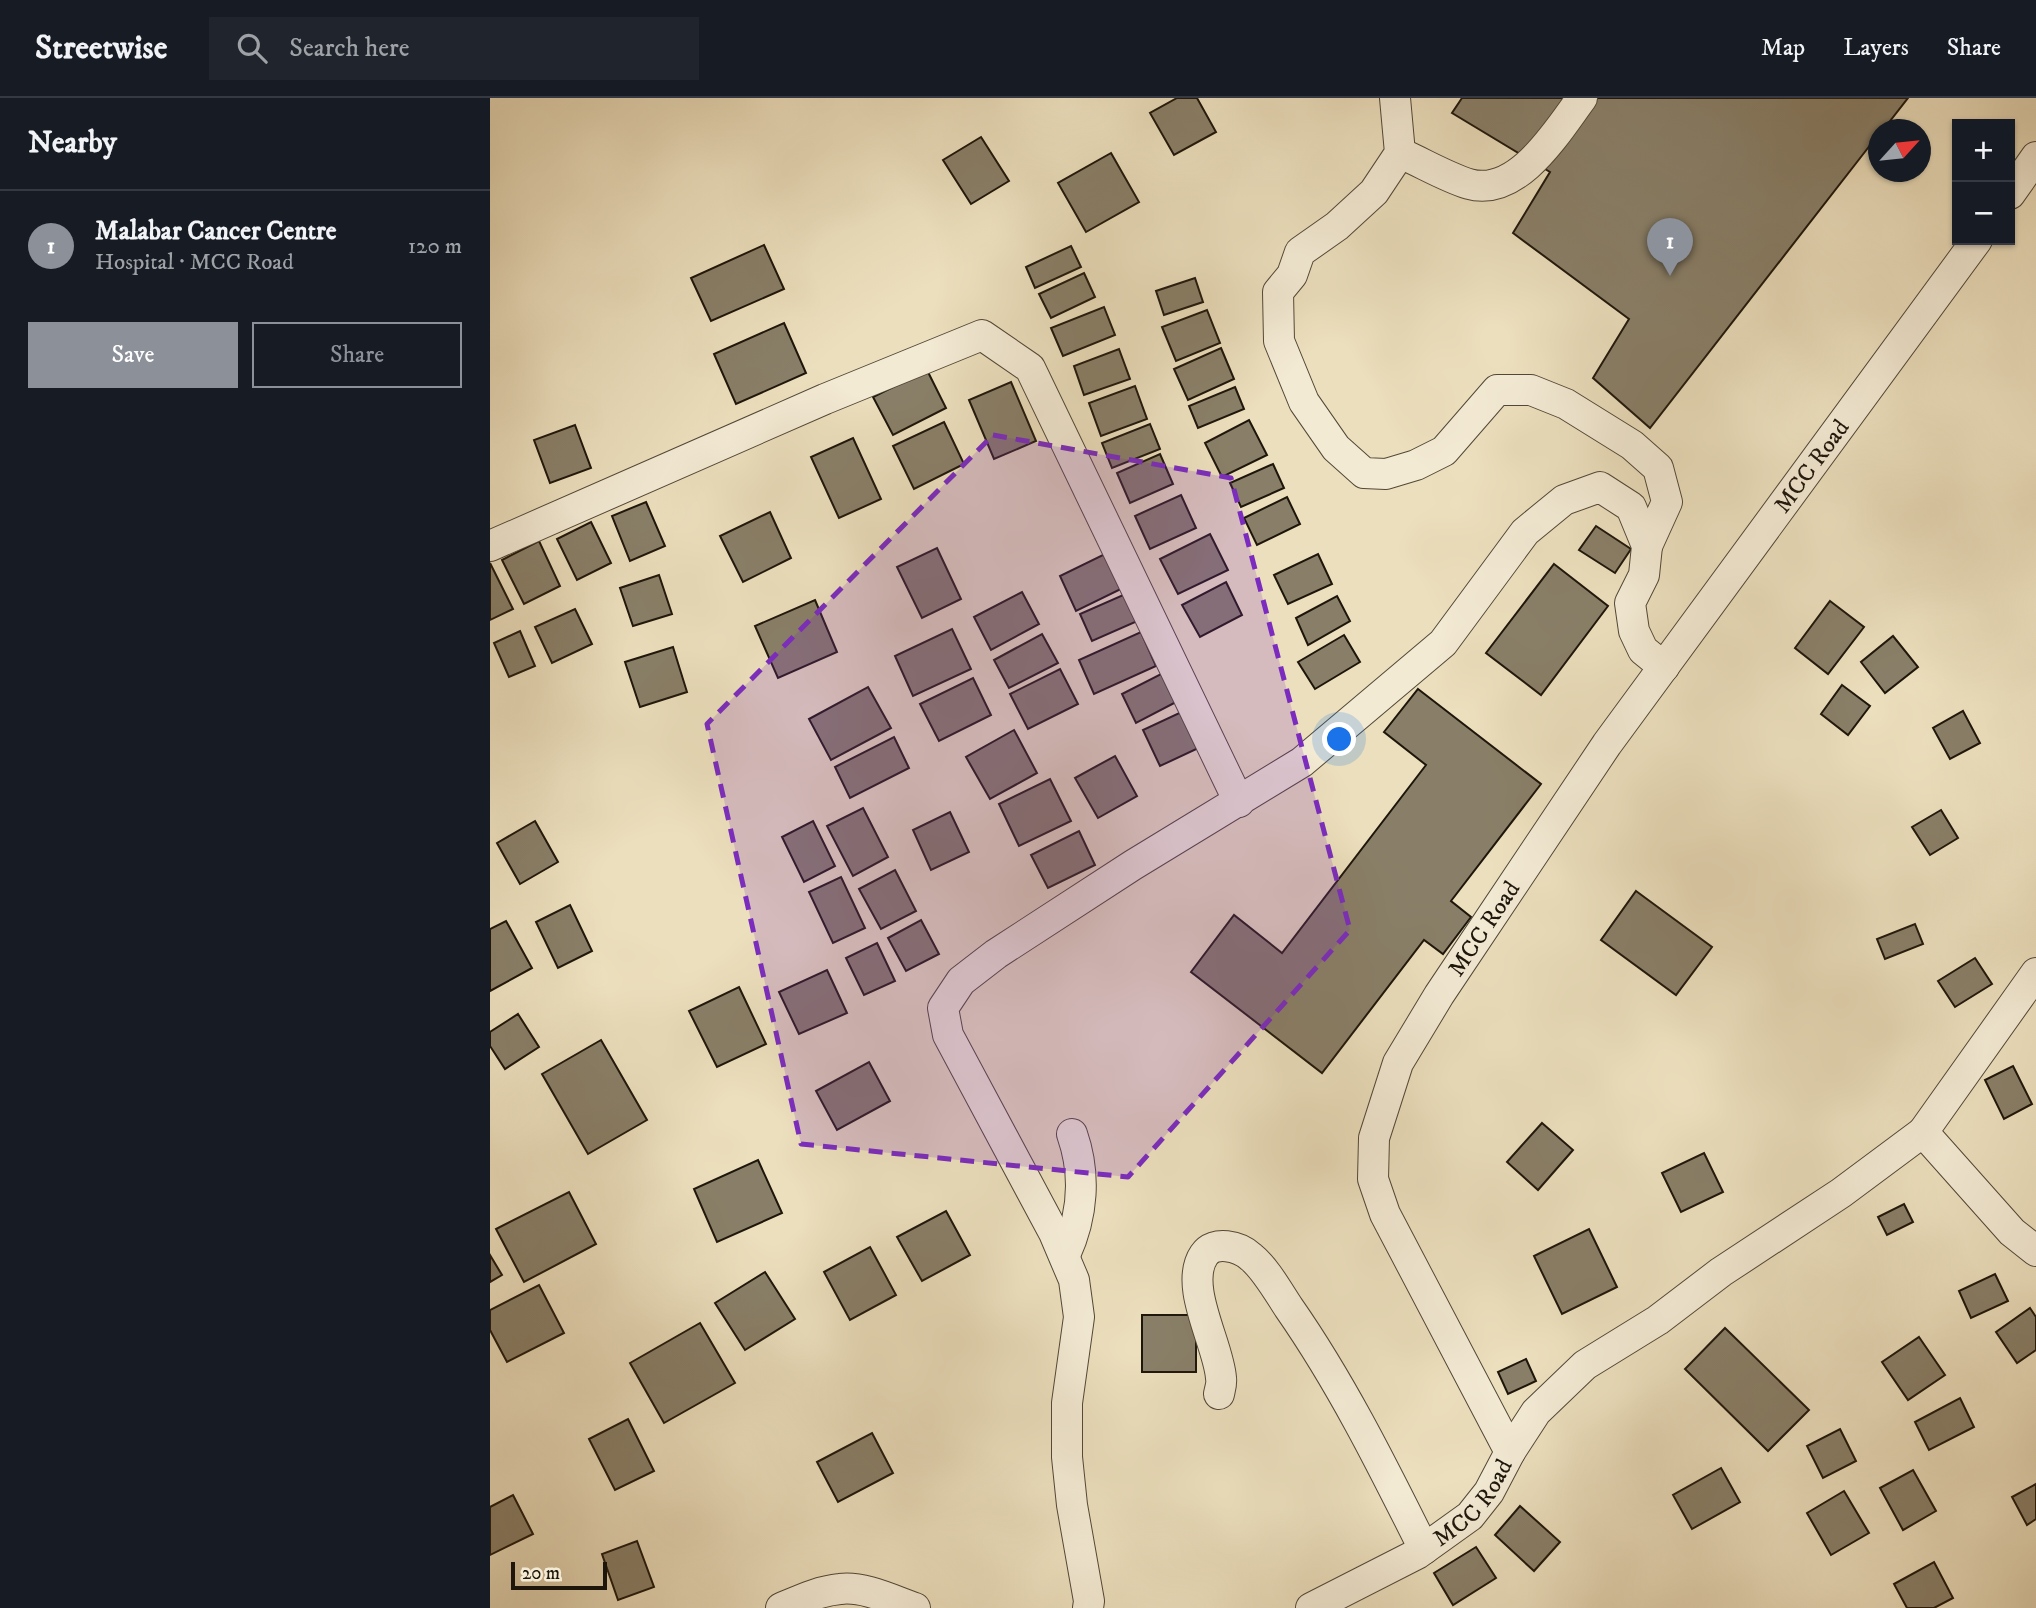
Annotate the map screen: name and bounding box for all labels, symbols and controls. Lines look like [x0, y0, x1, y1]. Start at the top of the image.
search box [209, 17, 699, 80]
text: Streetwise [35, 28, 167, 69]
icon: search [233, 29, 271, 67]
text: Search here [289, 32, 409, 65]
text: Map [1761, 33, 1805, 63]
text: Layers [1843, 33, 1909, 63]
text: Share [1947, 33, 2001, 63]
north arrow [1868, 119, 1931, 182]
map controls [1952, 119, 2015, 245]
button: + [1952, 119, 2015, 182]
text: Nearby [28, 125, 117, 162]
button: − [1952, 182, 2015, 245]
text: Malabar Cancer Centre [95, 215, 336, 248]
pin: 1 [1647, 218, 1693, 276]
text: 1 [47, 232, 55, 261]
text: 120 m [408, 232, 462, 261]
text: Hospital · MCC Road [95, 248, 294, 277]
button: Save [28, 322, 238, 388]
button: Share [252, 322, 462, 388]
street label: MCC Road [1768, 414, 1856, 519]
your location [1322, 722, 1356, 756]
street label: MCC Road [1442, 876, 1527, 982]
street label: MCC Road [1427, 1454, 1520, 1554]
scale bar [511, 1559, 607, 1591]
text: 20 m [522, 1562, 560, 1585]

